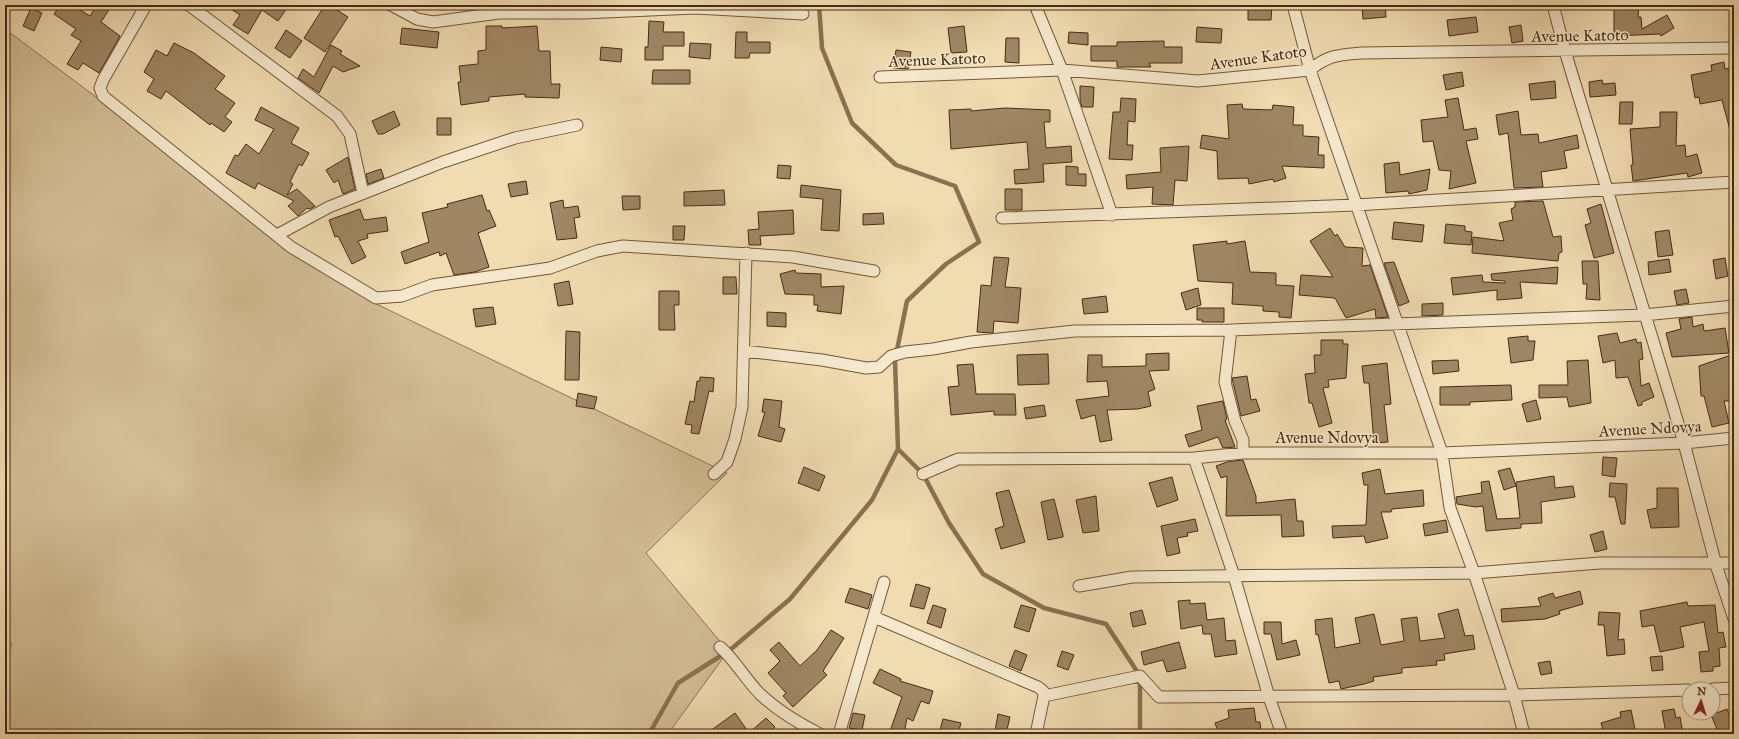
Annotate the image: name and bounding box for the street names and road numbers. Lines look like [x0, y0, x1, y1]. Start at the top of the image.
street label: Avenue Katoto [1530, 25, 1629, 46]
street label: Avenue Katoto [1208, 41, 1308, 74]
street label: Avenue Katoto [887, 48, 986, 71]
street label: Avenue Ndovya [1597, 416, 1702, 441]
street label: Avenue Ndovya [1275, 428, 1379, 447]

